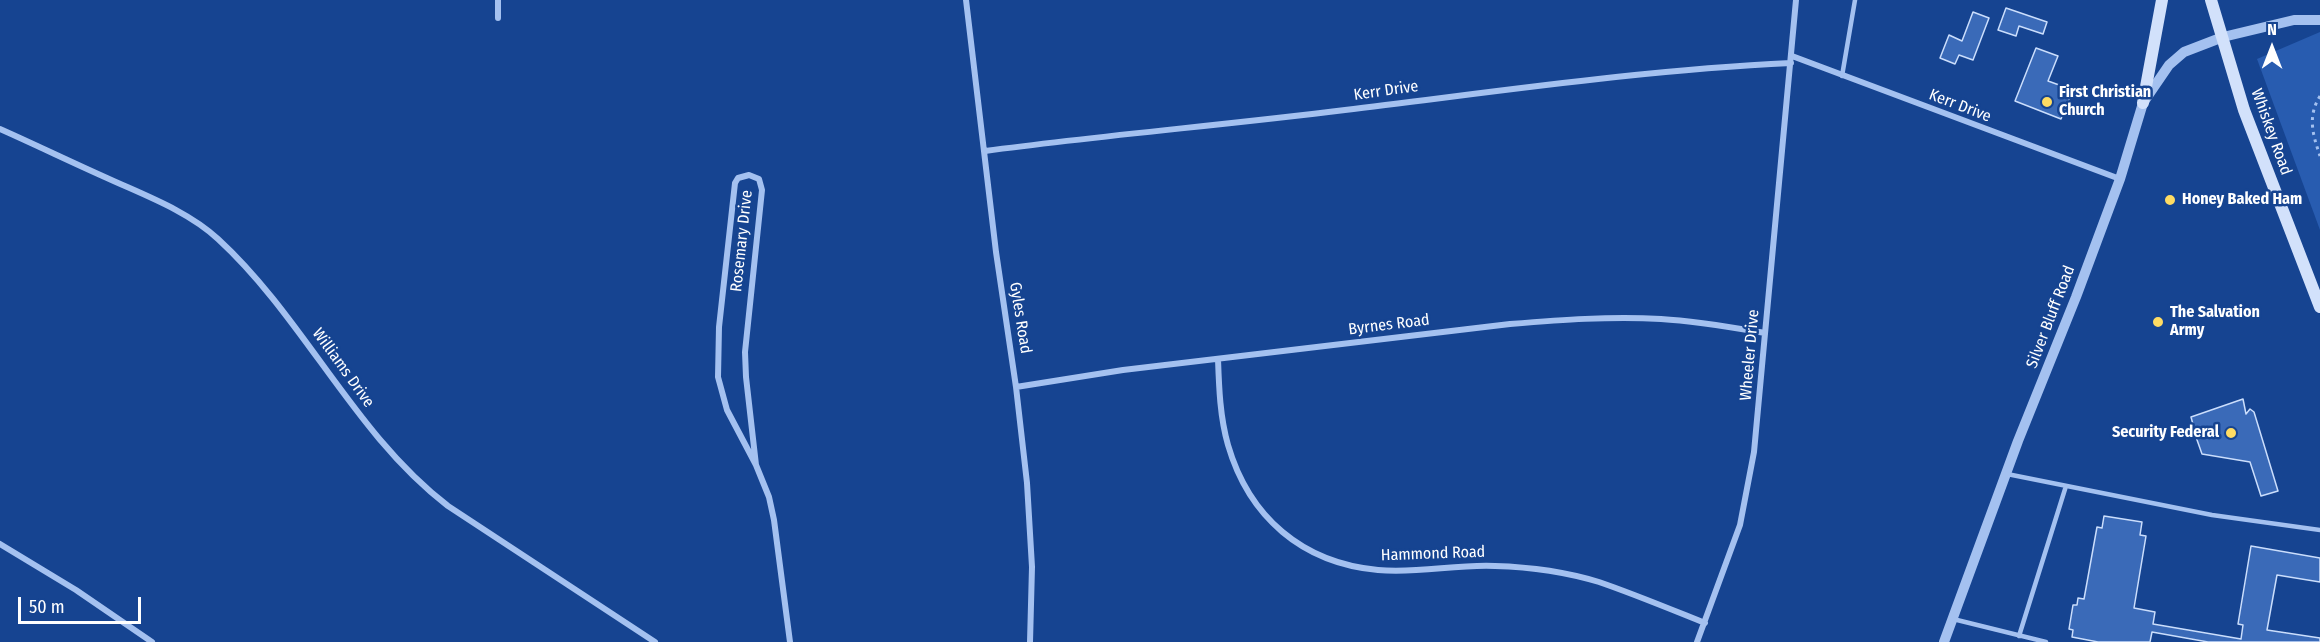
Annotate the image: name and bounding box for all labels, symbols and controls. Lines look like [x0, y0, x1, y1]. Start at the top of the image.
north arrow [2242, 18, 2302, 78]
text: N [2267, 20, 2277, 39]
street label: Kerr Drive [1353, 77, 1419, 105]
place label: First Christian Church [2059, 83, 2151, 121]
street label: Kerr Drive [1926, 85, 1994, 127]
street label: Whiskey Road [2247, 86, 2295, 178]
marker: First Christian Church [2040, 95, 2054, 109]
street label: Rosemary Drive [727, 189, 757, 293]
place label: Honey Baked Ham [2182, 190, 2302, 210]
marker: Honey Baked Ham [2163, 193, 2177, 207]
street label: Silver Bluff Road [2023, 263, 2079, 371]
street label: Gyles Road [1005, 281, 1035, 355]
place label: The Salvation Army [2170, 303, 2260, 341]
street label: Wheeler Drive [1736, 309, 1764, 401]
street label: Byrnes Road [1347, 311, 1431, 339]
marker: The Salvation Army [2151, 315, 2165, 329]
street label: Williams Drive [308, 325, 378, 411]
place label: Security Federal [2112, 423, 2219, 443]
marker: Security Federal [2224, 426, 2238, 440]
street label: Hammond Road [1380, 543, 1486, 565]
scale bar [21, 585, 144, 623]
text: 50 m [29, 596, 65, 618]

